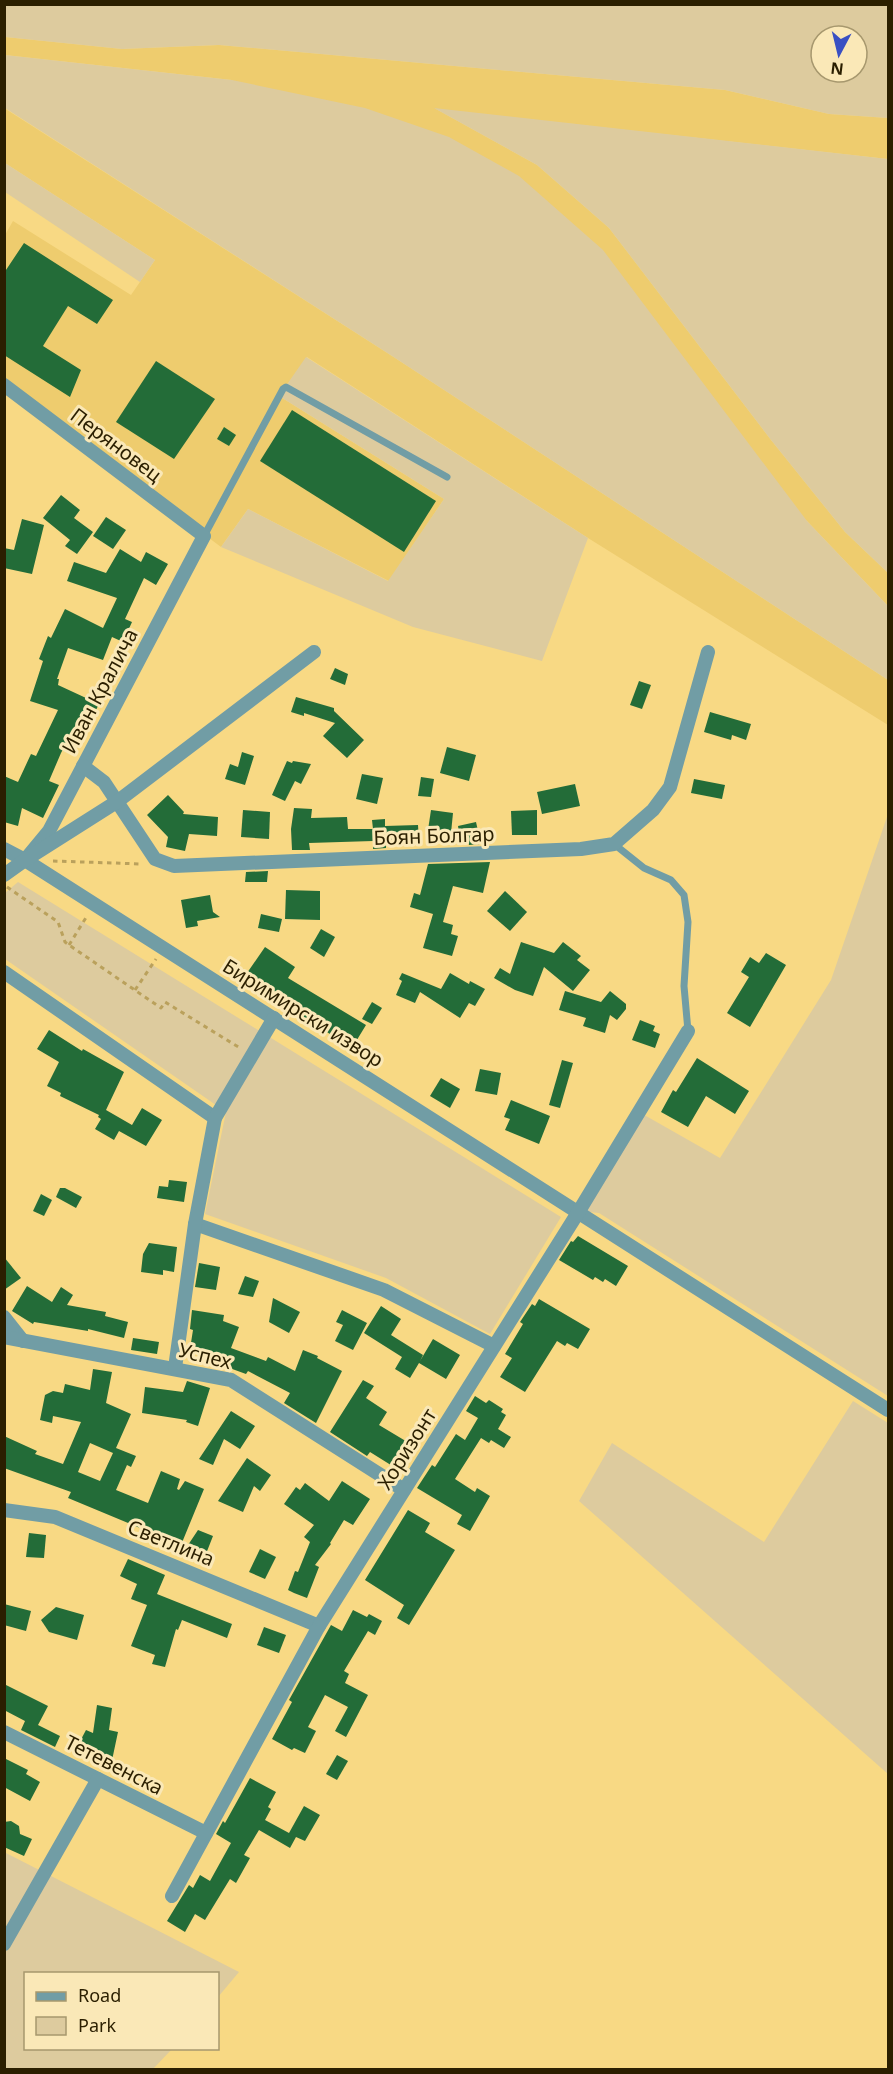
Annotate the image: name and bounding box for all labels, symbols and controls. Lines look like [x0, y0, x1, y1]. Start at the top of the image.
north arrow [809, 24, 869, 84]
text: N [829, 57, 845, 81]
street label: Перяновец [65, 401, 168, 488]
street label: Иван Кралича [55, 624, 144, 758]
street label: Боян Болгар [373, 820, 495, 851]
street label: Биримирски извор [218, 952, 389, 1073]
street label: Успех [176, 1336, 235, 1375]
street label: Хоризонт [371, 1403, 442, 1494]
street label: Светлина [124, 1513, 219, 1572]
street label: Тетевенска [60, 1728, 168, 1801]
legend [24, 1972, 219, 2050]
text: Road [78, 1983, 121, 2007]
text: Park [78, 2013, 116, 2037]

